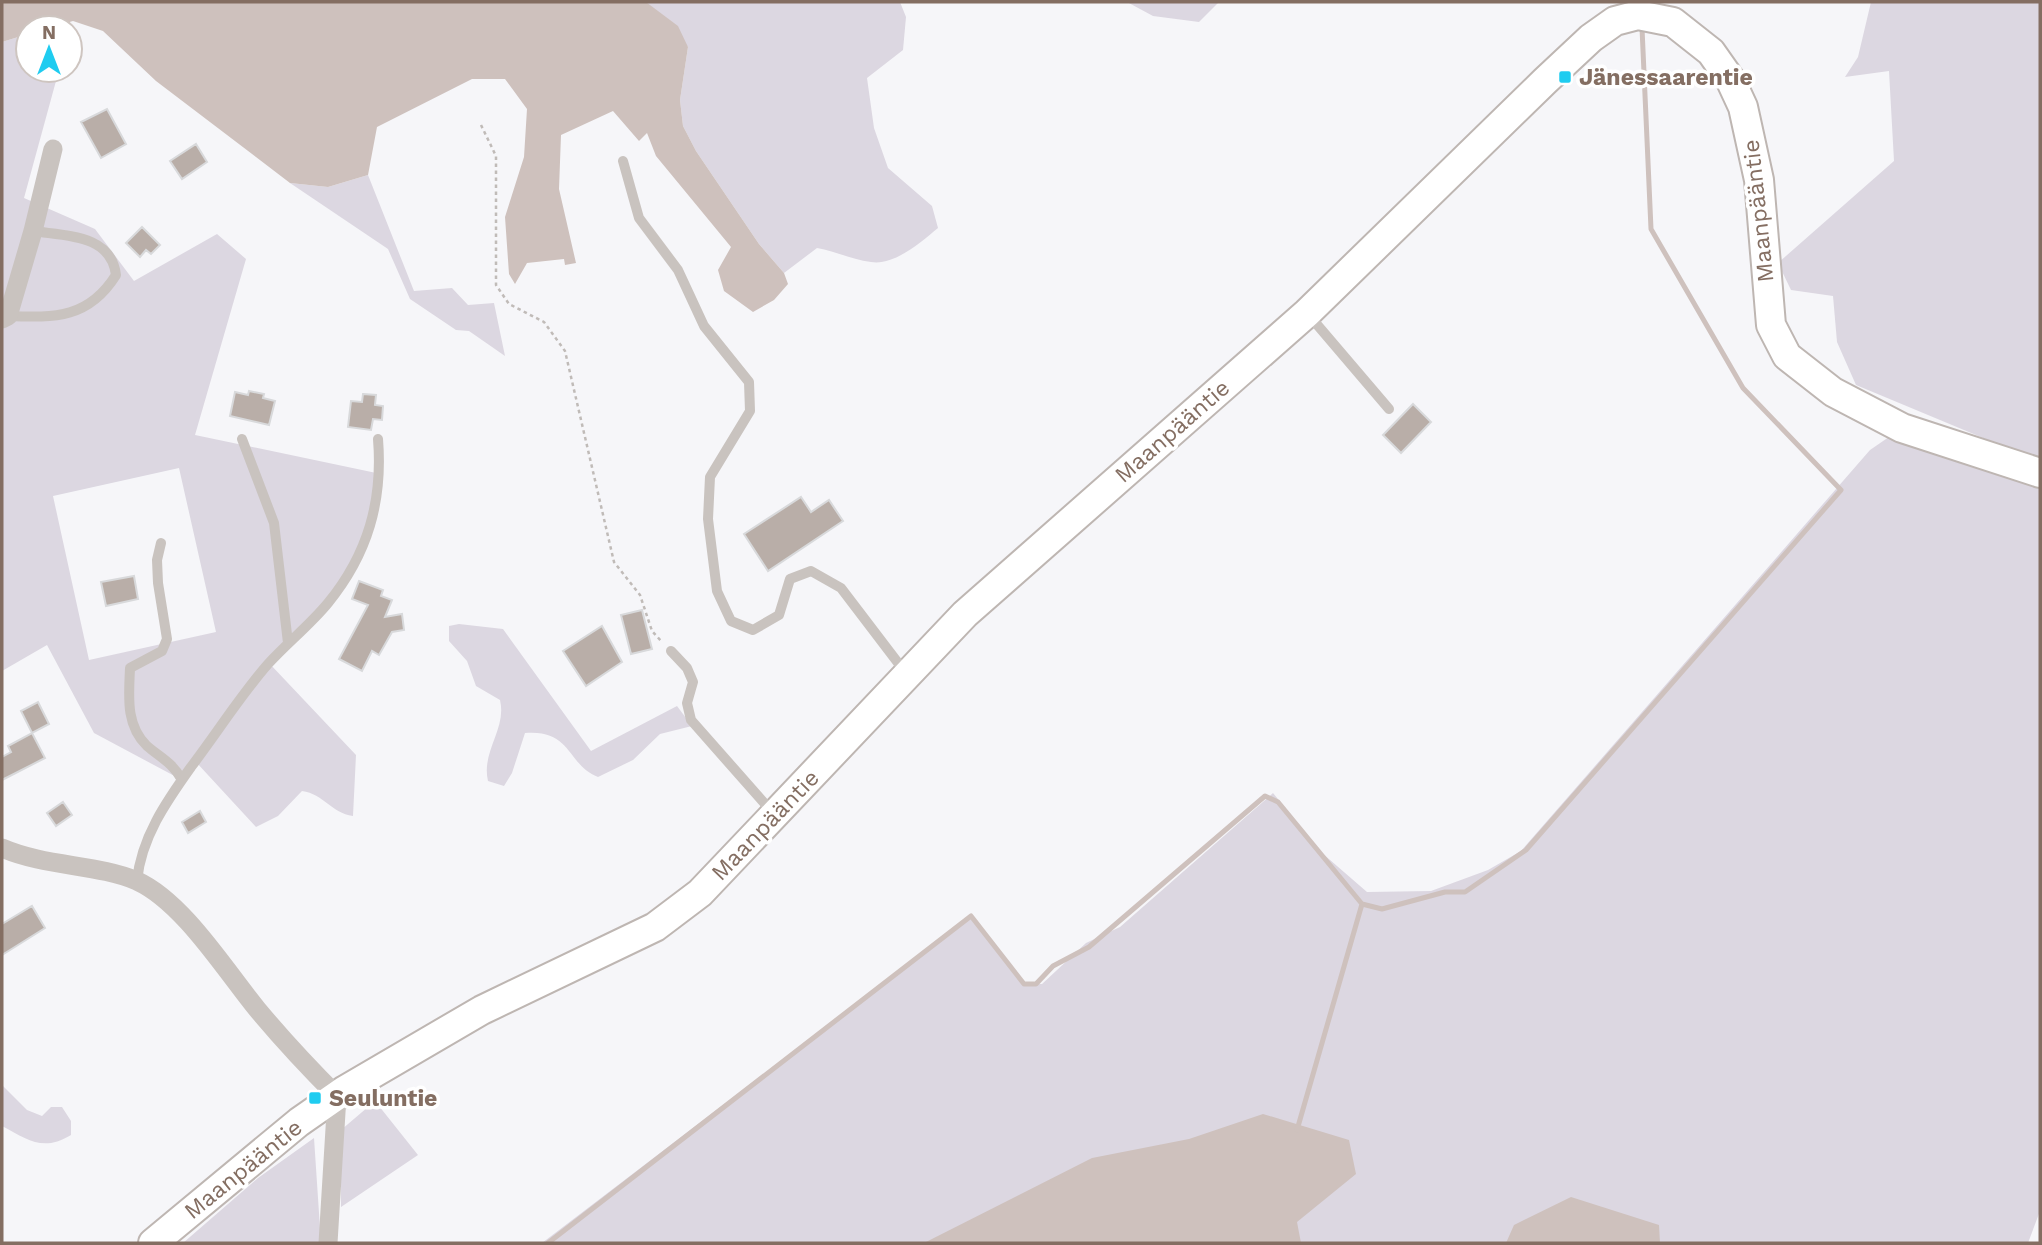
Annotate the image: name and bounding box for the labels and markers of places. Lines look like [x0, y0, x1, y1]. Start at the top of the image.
place label: Jänessaarentie [1579, 64, 1753, 91]
marker: Jänessaarentie [1557, 69, 1573, 85]
place label: Seuluntie [329, 1085, 437, 1112]
marker: Seuluntie [307, 1090, 323, 1106]

